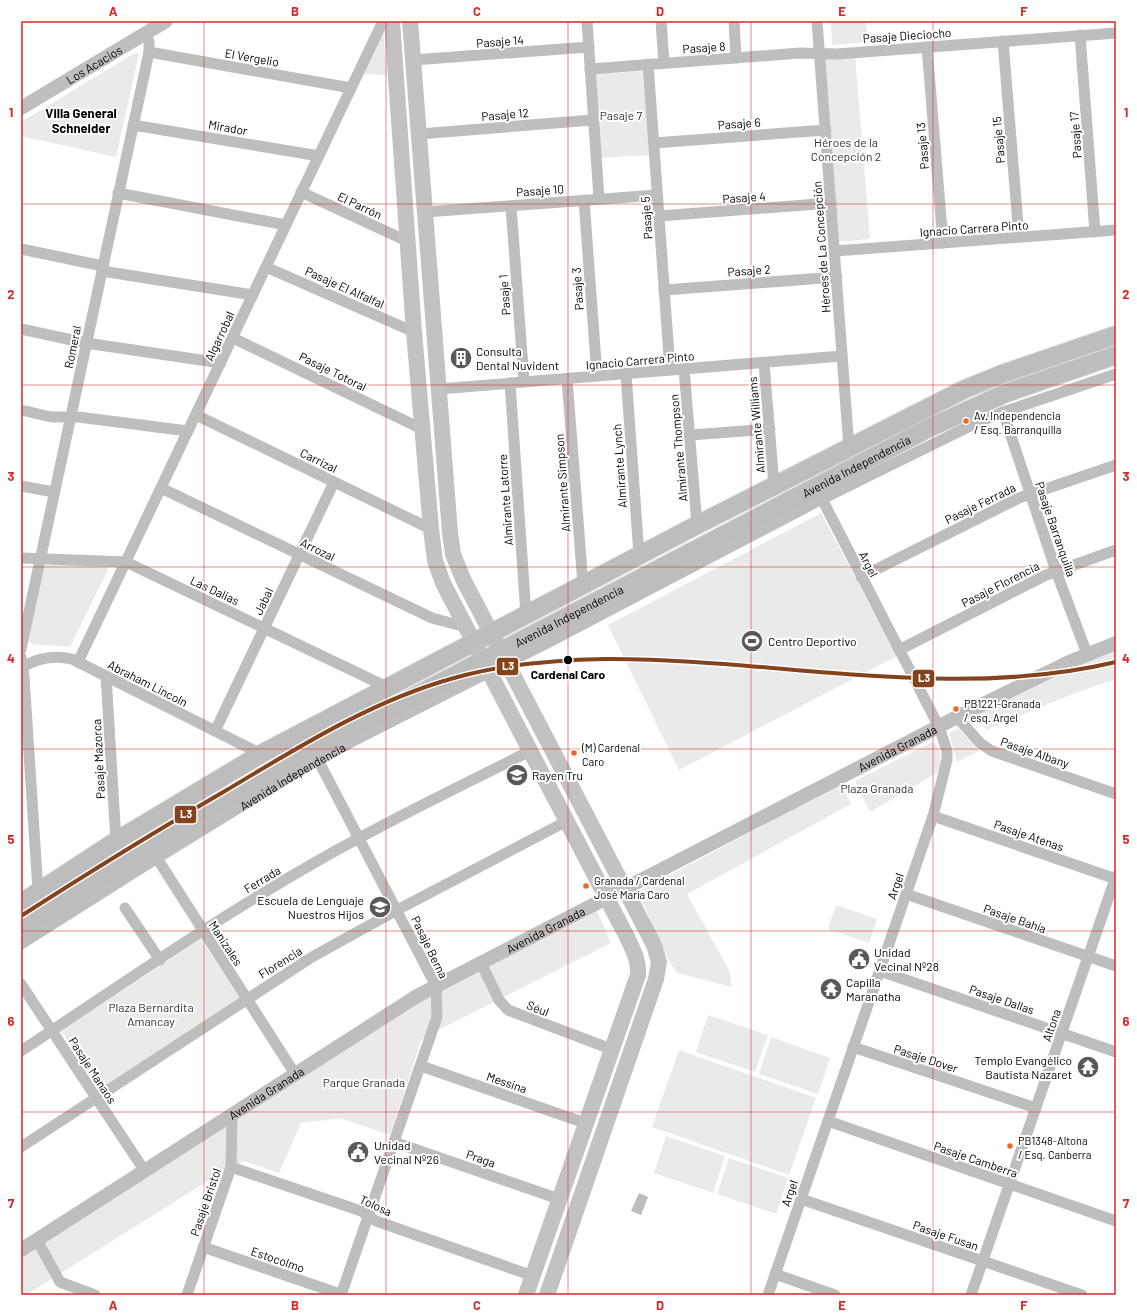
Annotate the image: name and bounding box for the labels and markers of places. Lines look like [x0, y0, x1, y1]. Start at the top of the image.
place label: Consulta Dental Nuvident [476, 344, 559, 372]
building icon: Consulta Dental Nuvident [448, 345, 474, 371]
place label: Av. Independencia / Esq. Barranquilla [974, 409, 1061, 436]
marker: Av. Independencia / Esq. Barranquilla [961, 416, 971, 426]
sports icon: Centro Deportivo [739, 628, 765, 654]
place label: Centro Deportivo [768, 634, 857, 648]
marker: Cardenal Caro [562, 654, 574, 666]
place label: Cardenal Caro [531, 667, 605, 681]
place label: PB1221-Granada / esq. Argel [964, 697, 1041, 724]
marker: PB1221-Granada / esq. Argel [951, 704, 961, 714]
place label: (M) Cardenal Caro [581, 741, 640, 768]
marker: (M) Cardenal Caro [569, 748, 579, 758]
school or university icon: Rayen Tru [504, 762, 530, 788]
place label: Rayen Tru [532, 768, 583, 782]
place label: Granada / Cardenal José María Caro [594, 874, 684, 901]
marker: Granada / Cardenal José María Caro [581, 881, 591, 891]
place label: Escuela de Lenguaje Nuestros Hijos [257, 893, 364, 921]
school or university icon: Escuela de Lenguaje Nuestros Hijos [367, 894, 393, 920]
place label: Unidad Vecinal Nº28 [874, 945, 939, 973]
public building icon: Unidad Vecinal Nº28 [846, 946, 872, 972]
place label: Capilla Maranatha [846, 975, 901, 1003]
temple icon: Capilla Maranatha [818, 976, 844, 1002]
place label: Templo Evangélico Bautista Nazaret [975, 1053, 1072, 1081]
temple icon: Templo Evangélico Bautista Nazaret [1075, 1054, 1101, 1080]
place label: PB1348-Altona / Esq. Canberra [1018, 1134, 1091, 1161]
place label: Unidad Vecinal Nº26 [374, 1138, 439, 1166]
public building icon: Unidad Vecinal Nº26 [345, 1139, 371, 1165]
marker: PB1348-Altona / Esq. Canberra [1005, 1141, 1015, 1151]

